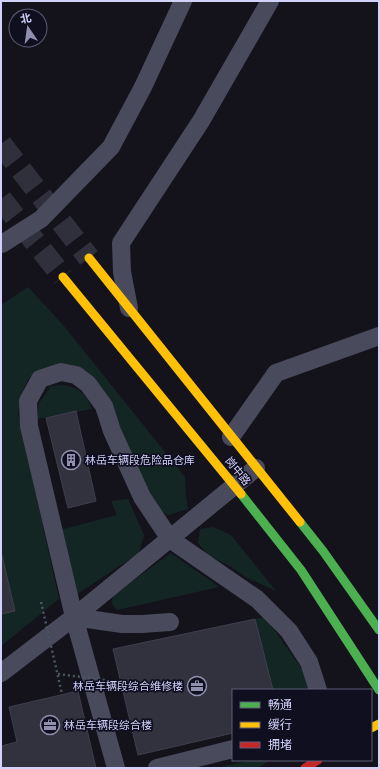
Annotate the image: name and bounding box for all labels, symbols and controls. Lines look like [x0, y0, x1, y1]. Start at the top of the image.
north arrow [8, 8, 48, 48]
text: 北 [19, 11, 33, 26]
building icon: 林岳车辆段危险品仓库 [60, 449, 82, 471]
place label: 林岳车辆段危险品仓库 [85, 454, 195, 467]
street label: 岗中路 [222, 454, 253, 488]
office icon: 林岳车辆段综合维修楼 [186, 675, 208, 697]
place label: 林岳车辆段综合维修楼 [73, 680, 183, 693]
legend [232, 689, 372, 761]
text: 畅通 [268, 698, 292, 712]
office icon: 林岳车辆段综合楼 [39, 714, 61, 736]
text: 缓行 [268, 718, 292, 732]
place label: 林岳车辆段综合楼 [64, 719, 152, 732]
text: 拥堵 [268, 738, 292, 752]

